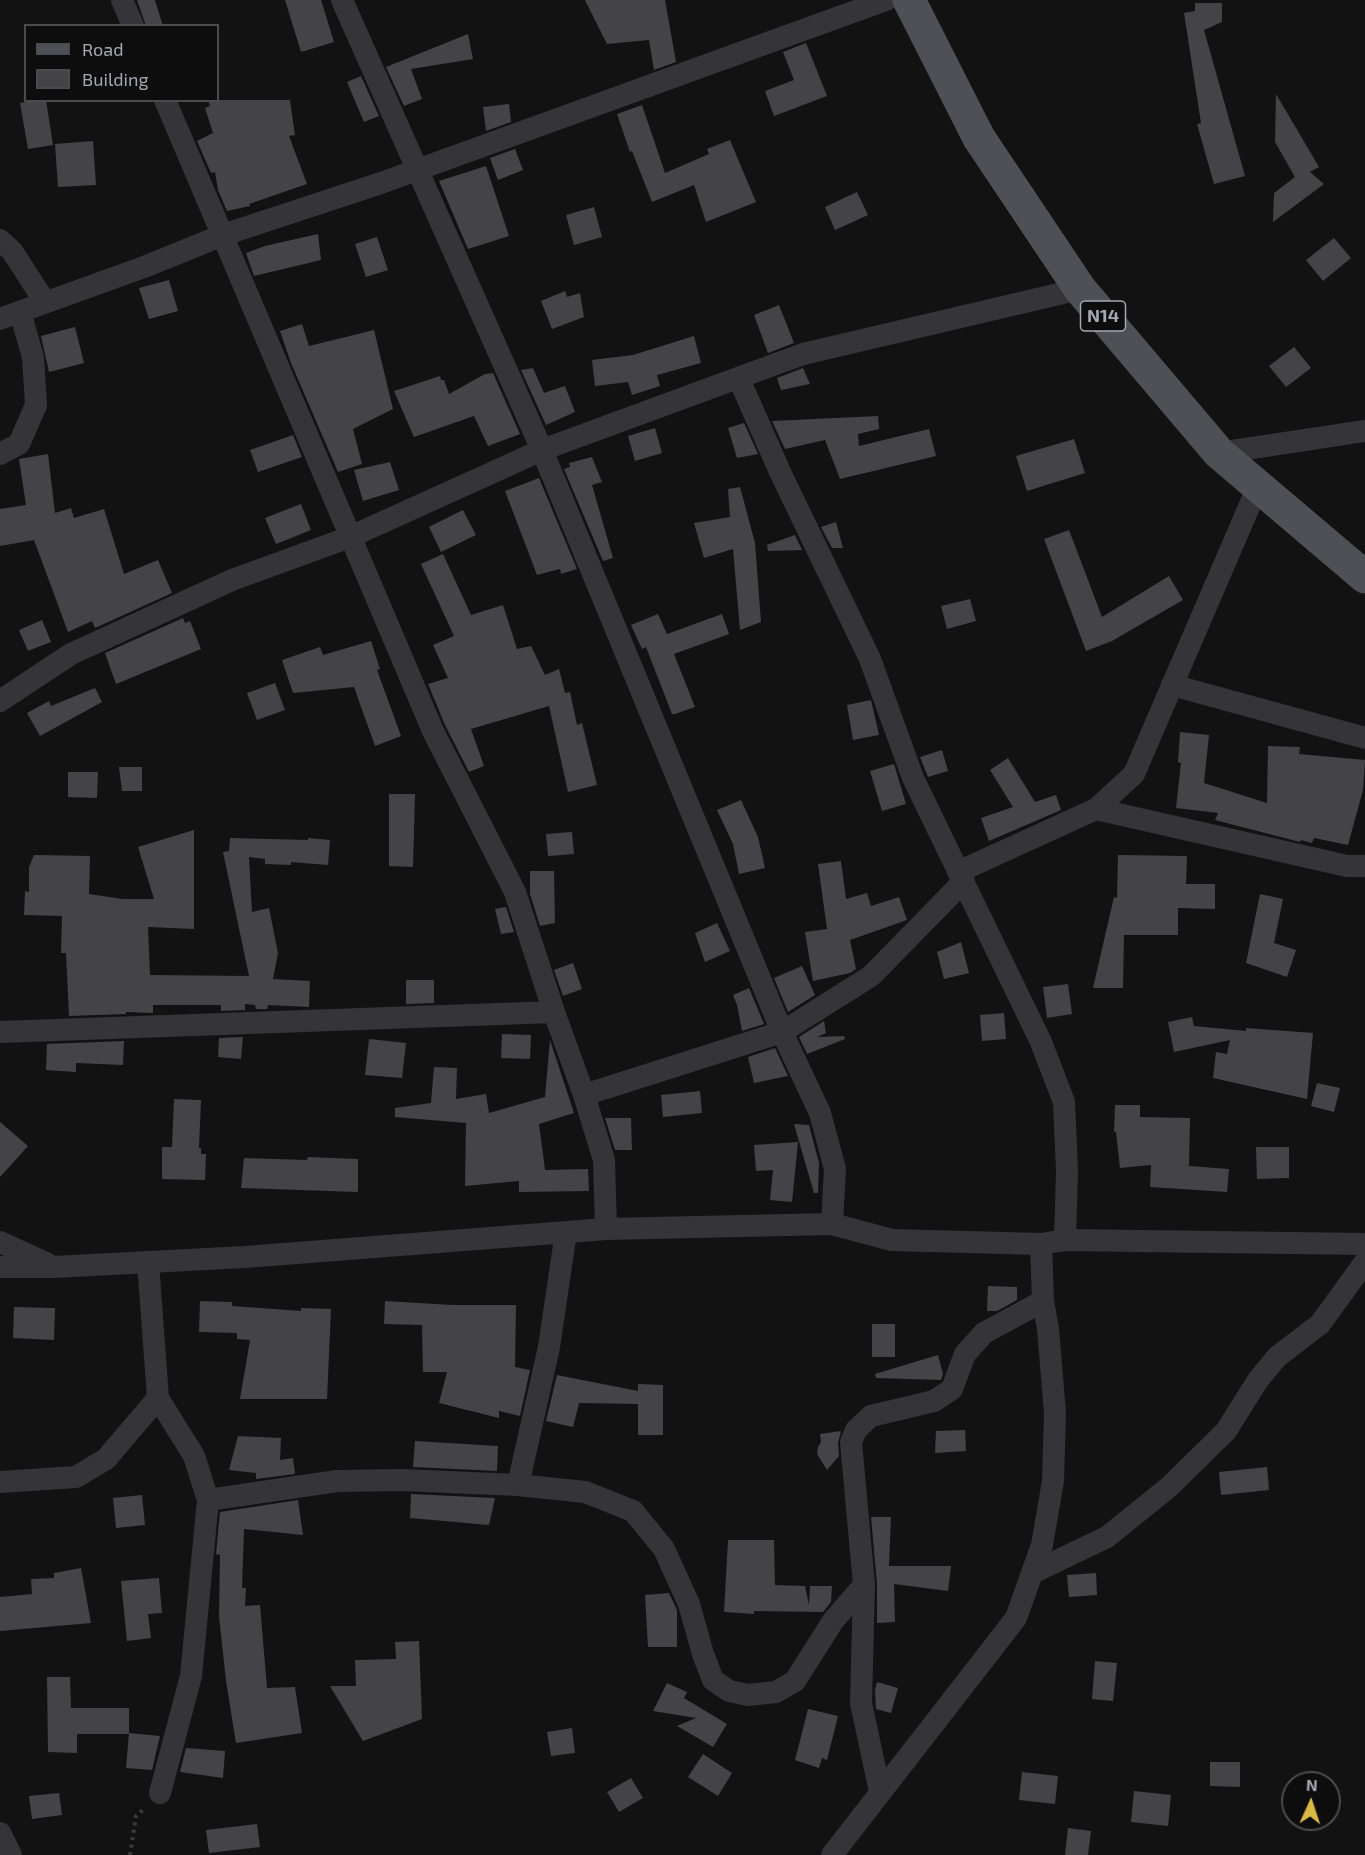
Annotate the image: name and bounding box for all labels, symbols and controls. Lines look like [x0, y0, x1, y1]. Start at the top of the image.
legend [24, 24, 219, 102]
text: Road [82, 38, 123, 60]
text: Building [82, 68, 149, 90]
road number: N14 [1080, 301, 1126, 331]
north arrow [1281, 1771, 1341, 1831]
text: N [1306, 1775, 1318, 1794]

